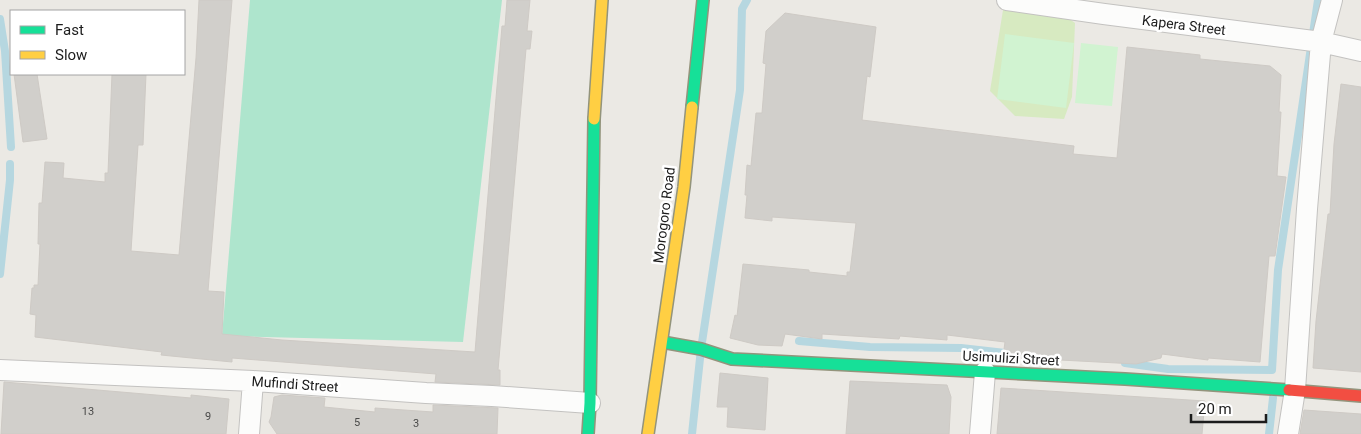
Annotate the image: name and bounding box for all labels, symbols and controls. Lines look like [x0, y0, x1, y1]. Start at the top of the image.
legend [10, 10, 185, 75]
street label: Kapera Street [1141, 12, 1227, 38]
text: Fast [55, 21, 84, 39]
text: Slow [55, 46, 87, 64]
street label: Morogoro Road [650, 166, 678, 264]
street label: Usimulizi Street [962, 347, 1060, 369]
street label: Mufindi Street [251, 373, 339, 395]
scale bar [1191, 392, 1266, 424]
text: 20 m [1198, 400, 1232, 418]
house number: 13 [82, 405, 94, 418]
house number: 9 [205, 410, 211, 423]
house number: 5 [354, 416, 360, 429]
house number: 3 [413, 417, 419, 430]

